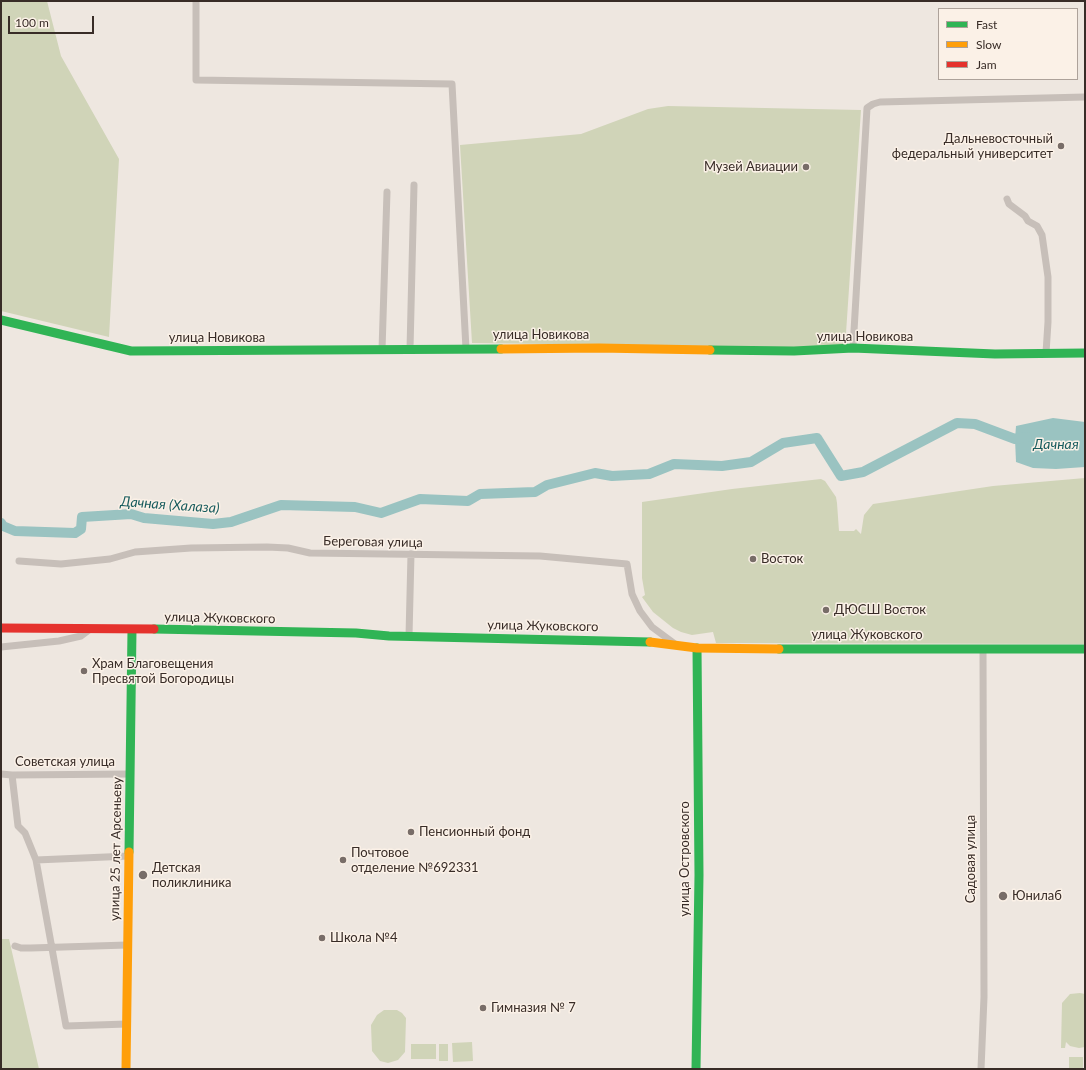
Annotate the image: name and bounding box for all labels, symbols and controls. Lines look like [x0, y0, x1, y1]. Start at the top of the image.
scale bar [10, 8, 96, 34]
legend [938, 8, 1078, 80]
text: 100 m [15, 15, 49, 30]
text: Fast [976, 17, 997, 32]
text: Slow [976, 37, 1001, 52]
text: Jam [976, 57, 997, 72]
place label: Дальневосточный федеральный университет [892, 131, 1053, 162]
marker: Дальневосточный федеральный университет [1056, 141, 1066, 151]
place label: Музей Авиации [704, 159, 798, 175]
marker: Музей Авиации [801, 162, 811, 172]
street label: улица Новикова [493, 327, 589, 343]
street label: улица Новикова [817, 329, 913, 345]
street label: улица Новикова [169, 330, 265, 346]
water label: Дачная [1033, 436, 1079, 452]
water label: Дачная (Халаза) [120, 493, 220, 517]
street label: Береговая улица [323, 533, 423, 551]
place label: Восток [761, 551, 803, 567]
marker: Восток [748, 554, 758, 564]
place label: ДЮСШ Восток [834, 602, 926, 618]
marker: ДЮСШ Восток [821, 605, 831, 615]
street label: улица Жуковского [164, 609, 276, 627]
street label: улица Жуковского [487, 617, 599, 635]
street label: улица Жуковского [811, 627, 923, 643]
place label: Храм Благовещения Пресвятой Богородицы [92, 656, 234, 687]
marker: Храм Благовещения Пресвятой Богородицы [79, 666, 89, 676]
street label: Советская улица [15, 754, 115, 770]
street label: улица 25 лет Арсеньеву [107, 777, 125, 921]
street label: улица Островского [677, 801, 693, 917]
street label: Садовая улица [963, 815, 979, 903]
place label: Пенсионный фонд [419, 824, 530, 840]
marker: Пенсионный фонд [406, 827, 416, 837]
place label: Почтовое отделение №692331 [351, 845, 479, 876]
marker: Почтовое отделение №692331 [338, 855, 348, 865]
place label: Детская поликлиника [152, 860, 231, 891]
marker: Детская поликлиника [137, 869, 149, 881]
place label: Юнилаб [1012, 888, 1062, 904]
marker: Юнилаб [997, 890, 1009, 902]
place label: Школа №4 [330, 930, 398, 946]
marker: Школа №4 [317, 933, 327, 943]
place label: Гимназия № 7 [491, 1000, 576, 1016]
marker: Гимназия № 7 [478, 1003, 488, 1013]

